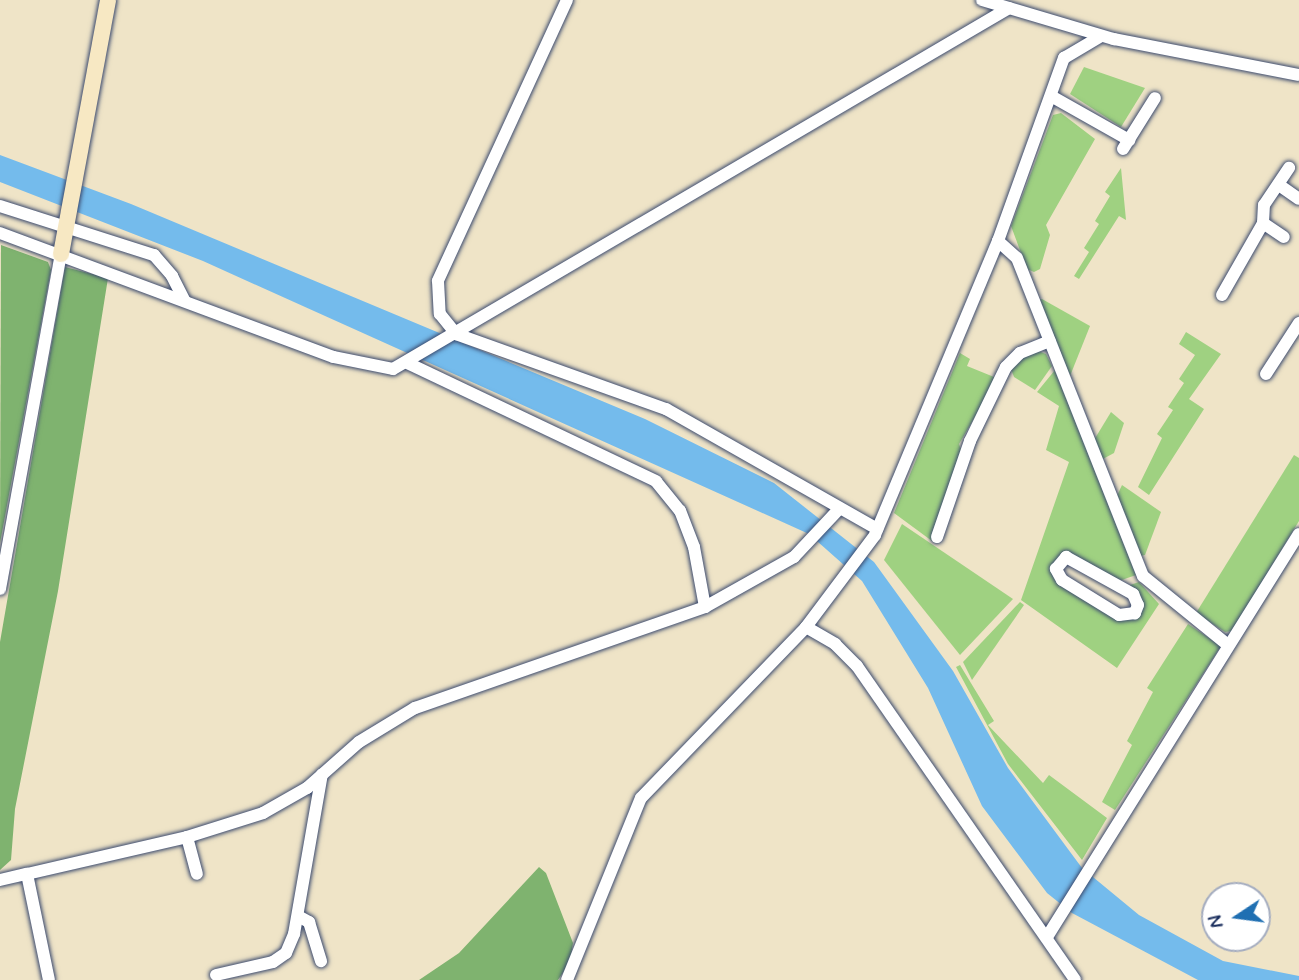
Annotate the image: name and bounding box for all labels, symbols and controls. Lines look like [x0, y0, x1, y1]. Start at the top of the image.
north arrow [1201, 882, 1271, 952]
text: N [1203, 912, 1231, 930]

